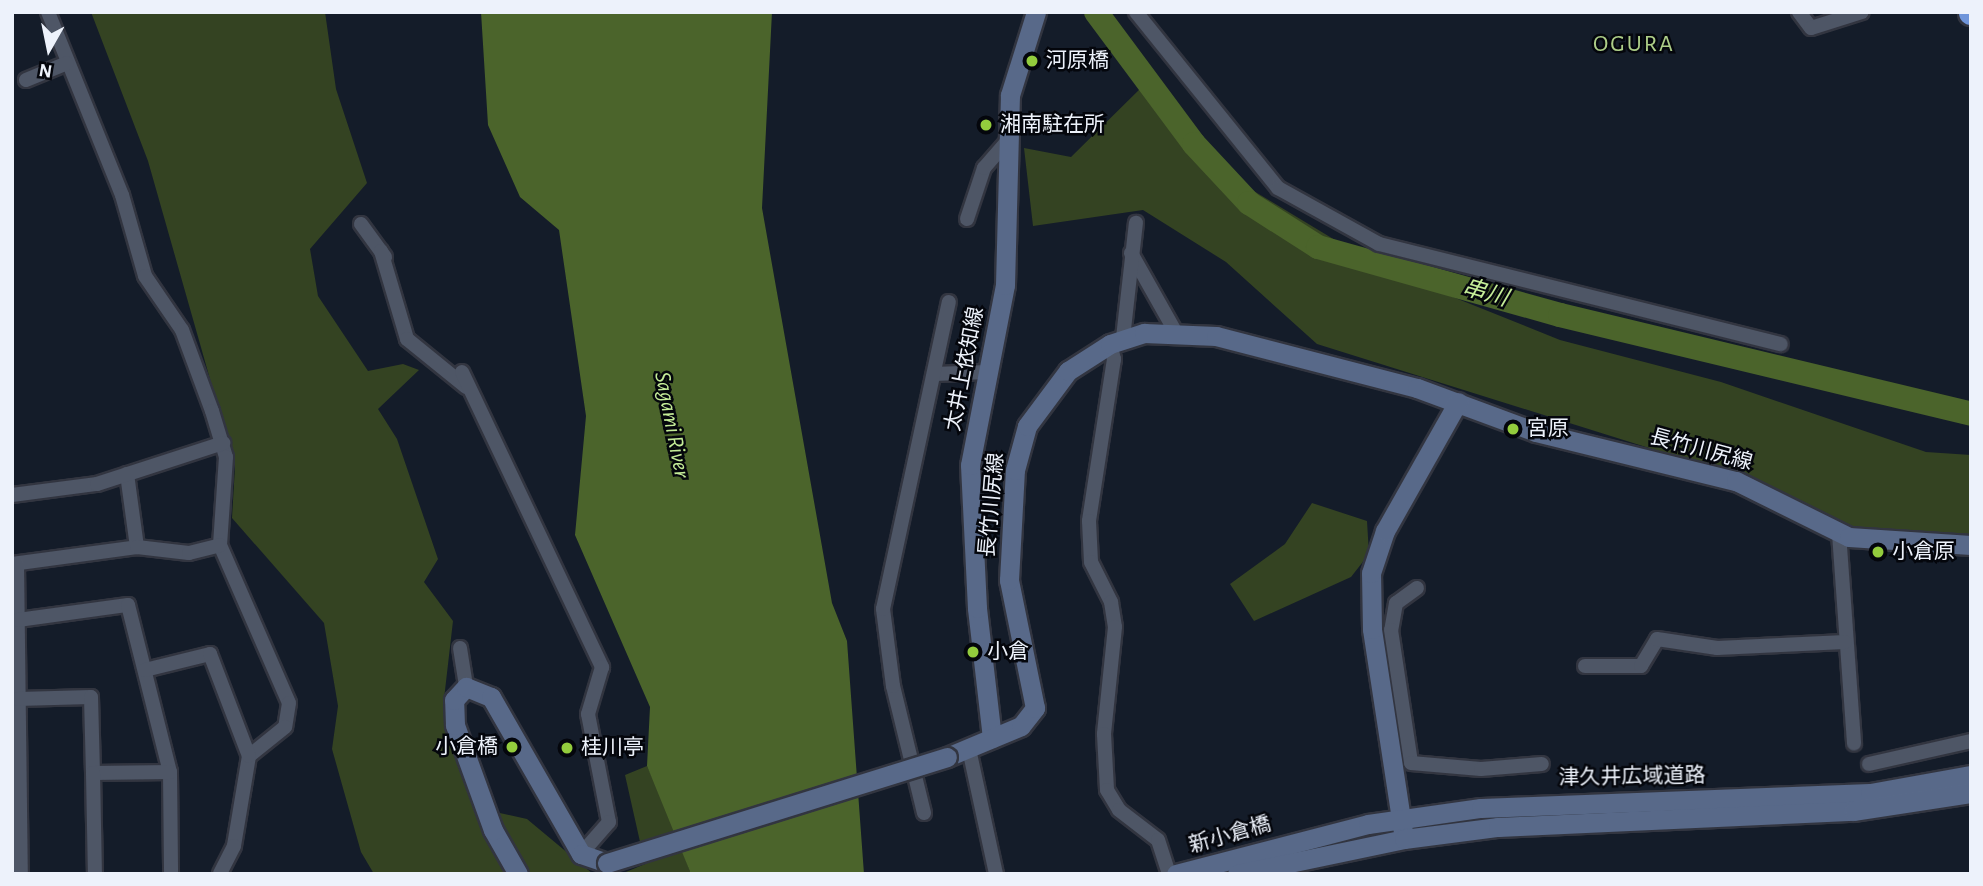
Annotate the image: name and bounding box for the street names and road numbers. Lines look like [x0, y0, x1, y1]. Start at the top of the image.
street label: 太井上依知線 [941, 305, 989, 433]
street label: 長竹川尻線 [1647, 424, 1755, 476]
street label: 長竹川尻線 [975, 452, 1009, 558]
street label: 津久井広域道路 [1558, 763, 1706, 791]
street label: 新小倉橋 [1186, 811, 1274, 859]

